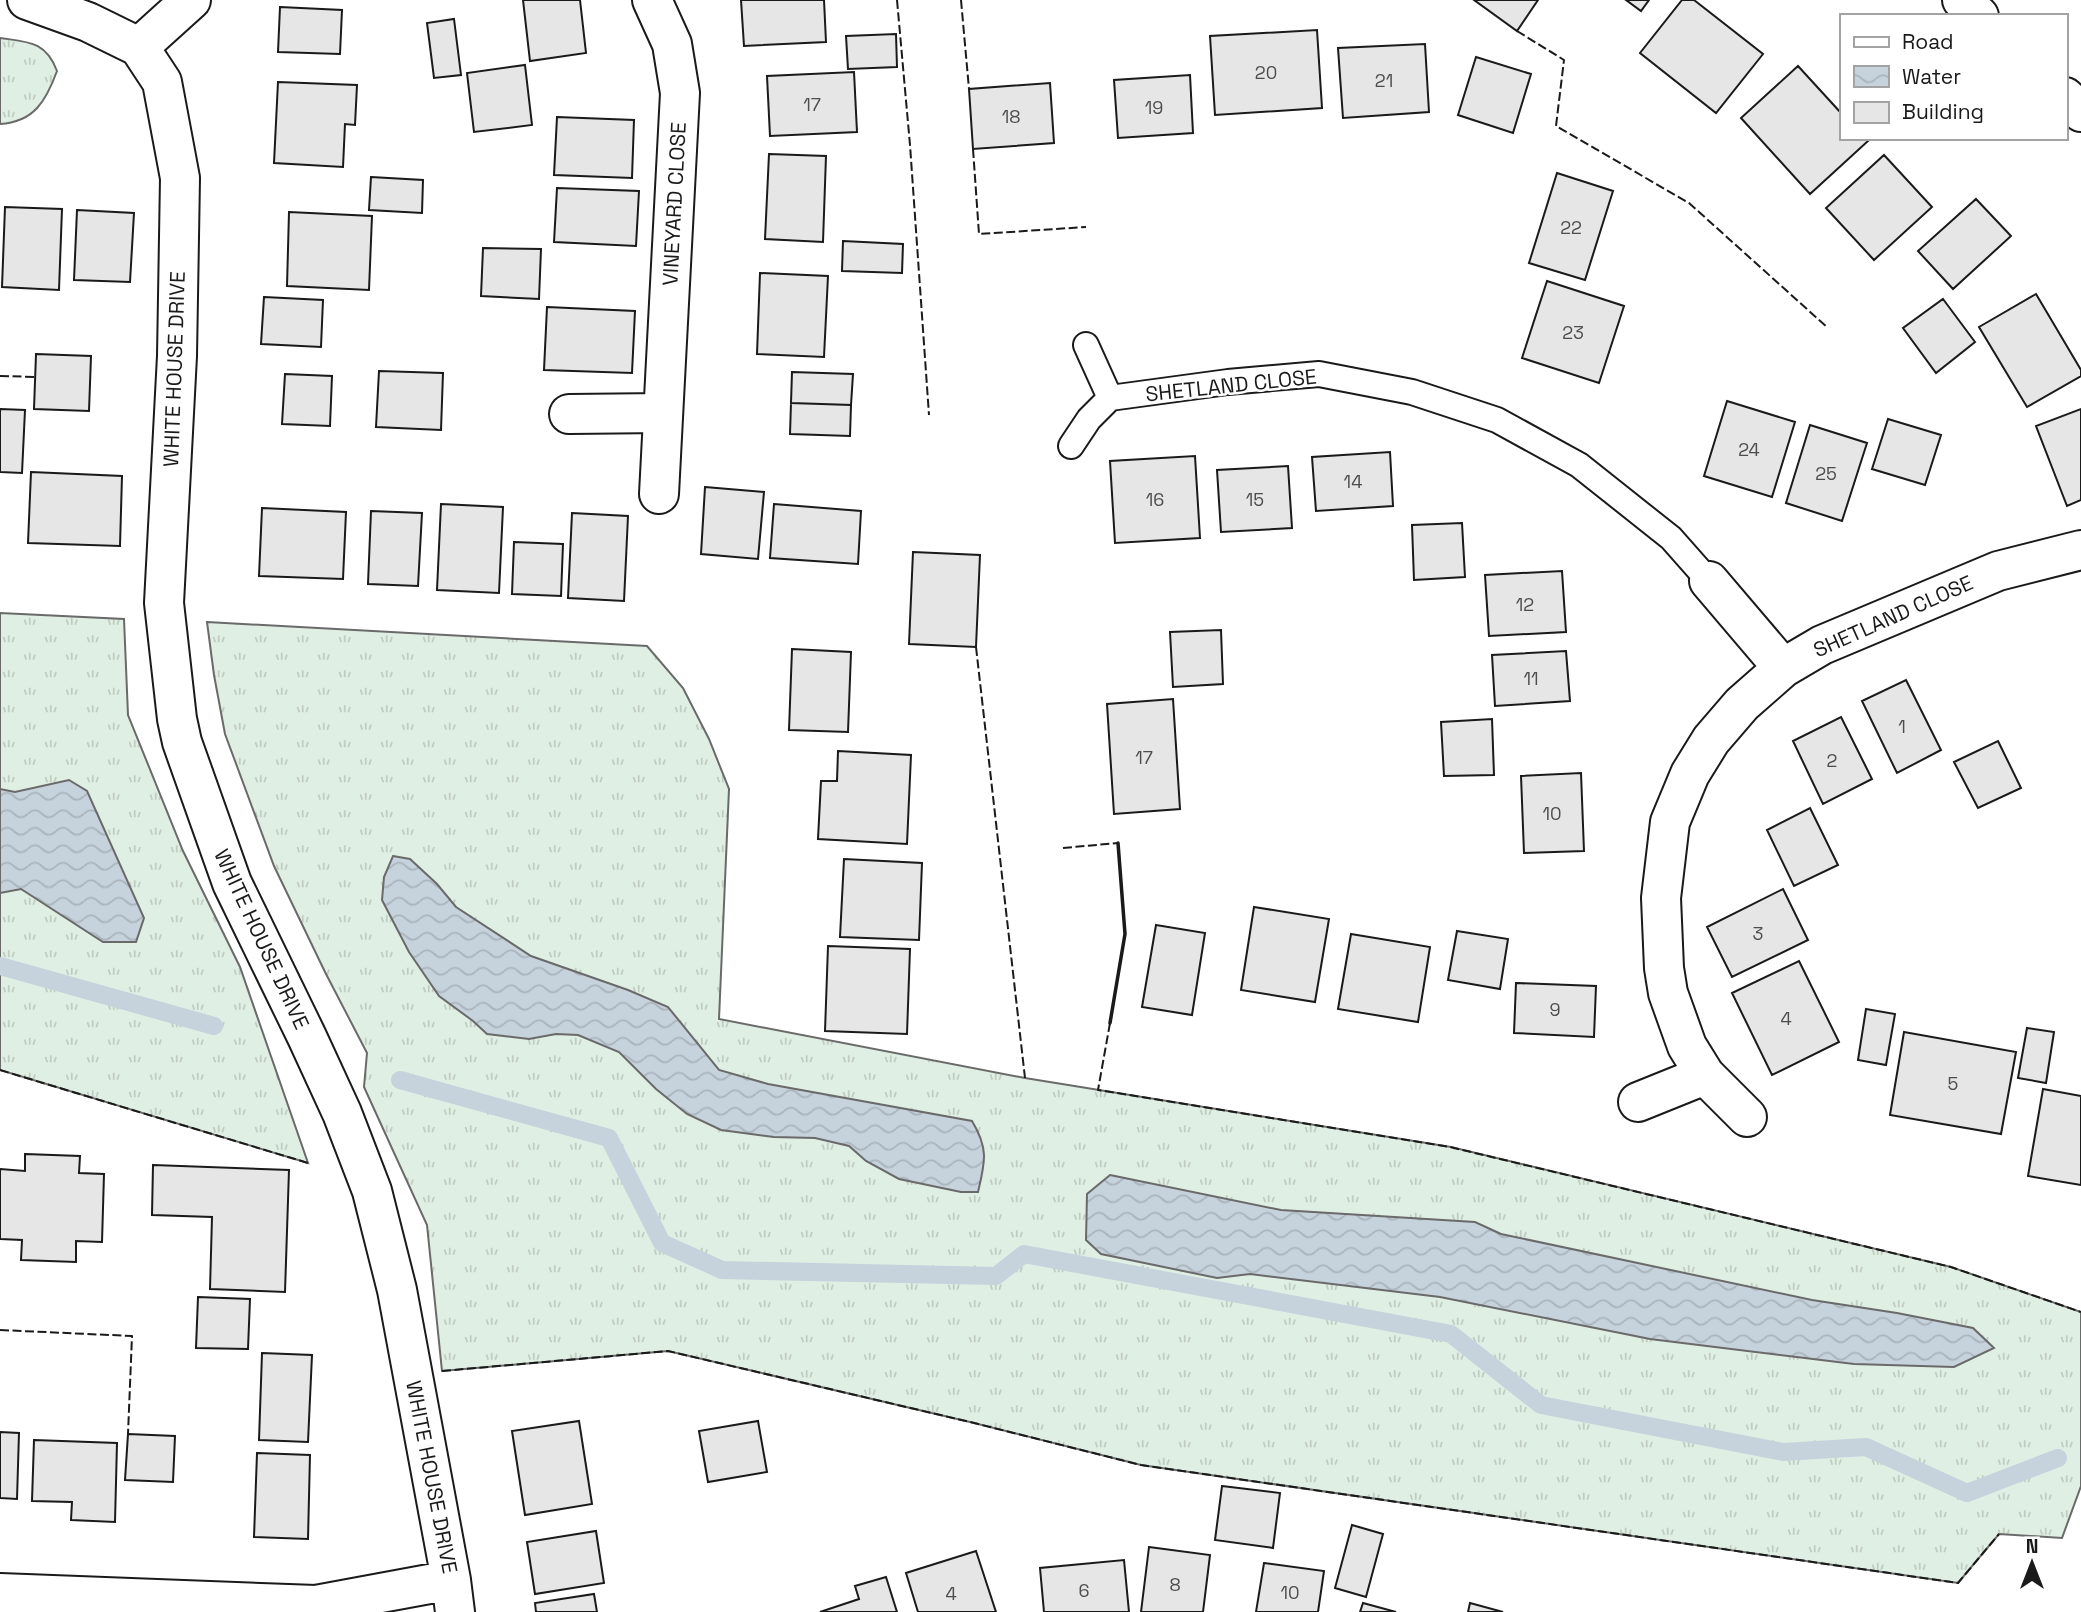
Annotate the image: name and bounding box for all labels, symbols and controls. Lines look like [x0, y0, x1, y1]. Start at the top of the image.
legend [1840, 14, 2067, 140]
text: Road [1902, 28, 1954, 55]
house number: 20 [1255, 61, 1277, 84]
text: Water [1902, 63, 1961, 90]
house number: 21 [1375, 69, 1393, 92]
house number: 17 [803, 93, 821, 116]
house number: 19 [1145, 96, 1163, 119]
text: Building [1902, 98, 1984, 125]
house number: 18 [1002, 105, 1020, 128]
street label: VINEYARD CLOSE [656, 121, 692, 287]
house number: 22 [1560, 216, 1582, 239]
street label: WHITE HOUSE DRIVE [157, 271, 191, 467]
house number: 23 [1562, 321, 1584, 344]
street label: SHETLAND CLOSE [1144, 363, 1318, 407]
house number: 24 [1738, 438, 1760, 461]
house number: 25 [1815, 462, 1837, 485]
house number: 14 [1344, 470, 1362, 493]
house number: 16 [1146, 488, 1164, 511]
house number: 15 [1246, 488, 1264, 511]
street label: SHETLAND CLOSE [1809, 569, 1977, 663]
house number: 12 [1516, 593, 1534, 616]
house number: 11 [1523, 667, 1539, 690]
house number: 1 [1898, 715, 1906, 738]
house number: 17 [1135, 746, 1153, 769]
house number: 2 [1827, 749, 1837, 772]
house number: 10 [1542, 802, 1562, 825]
street label: WHITE HOUSE DRIVE [208, 845, 316, 1033]
house number: 3 [1753, 922, 1763, 945]
house number: 9 [1549, 998, 1561, 1021]
house number: 4 [1780, 1007, 1792, 1030]
house number: 5 [1948, 1072, 1958, 1095]
street label: WHITE HOUSE DRIVE [400, 1378, 464, 1576]
north arrow [1997, 1528, 2067, 1598]
text: N [2026, 1534, 2038, 1559]
house number: 8 [1169, 1573, 1181, 1596]
house number: 6 [1078, 1579, 1090, 1602]
house number: 10 [1280, 1581, 1300, 1604]
house number: 4 [945, 1582, 957, 1605]

